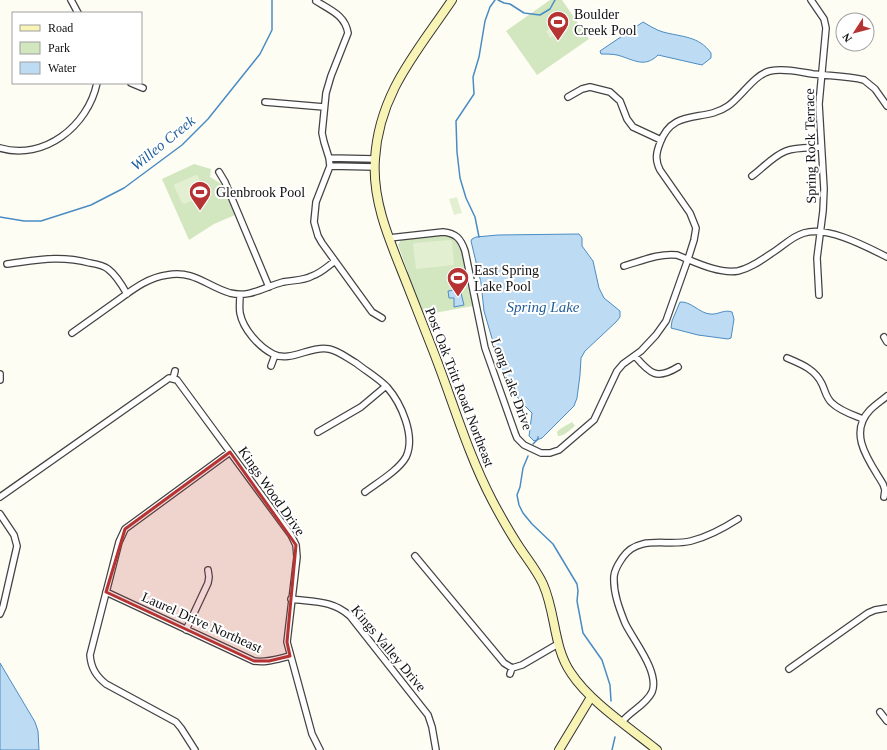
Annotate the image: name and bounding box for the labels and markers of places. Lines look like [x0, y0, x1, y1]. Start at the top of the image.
place label: Boulder Creek Pool [574, 7, 637, 38]
sports icon: Boulder Creek Pool [545, 9, 571, 42]
sports icon: Glenbrook Pool [187, 179, 213, 212]
place label: Glenbrook Pool [216, 185, 305, 200]
place label: East Spring Lake Pool [474, 263, 539, 294]
sports icon: East Spring Lake Pool [445, 265, 471, 298]

